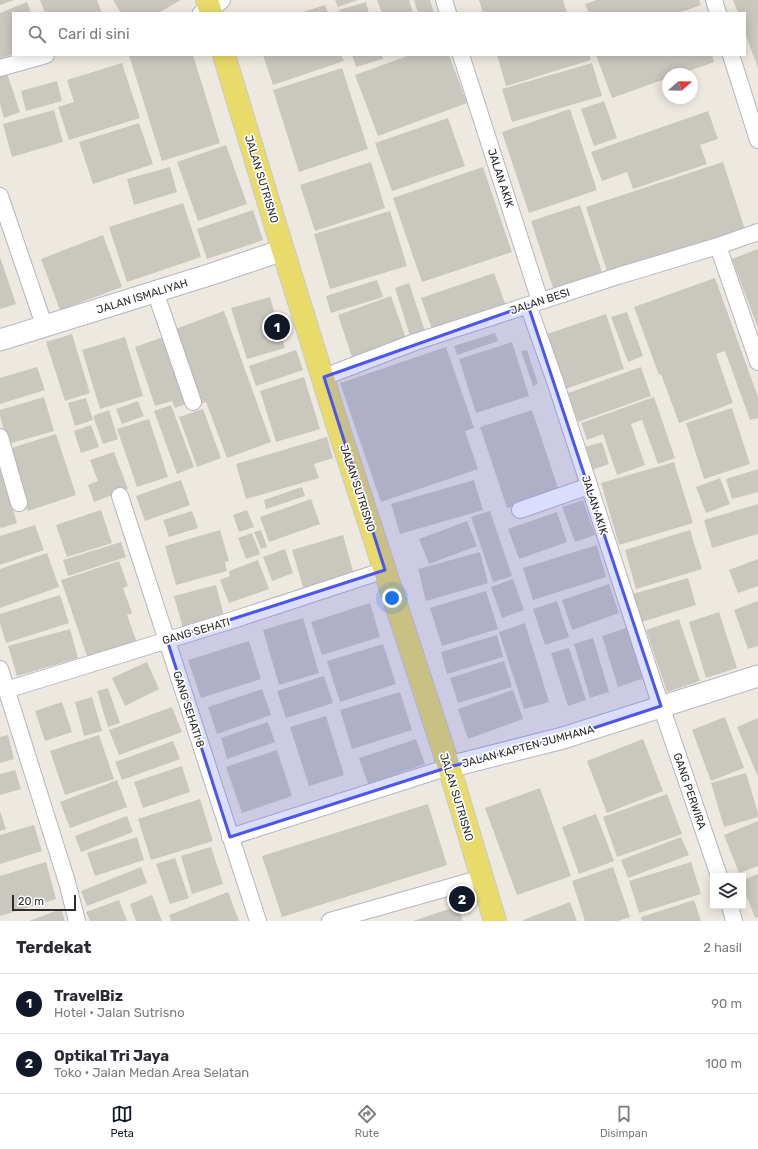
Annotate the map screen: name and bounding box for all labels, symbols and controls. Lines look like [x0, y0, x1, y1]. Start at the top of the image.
search box [12, 12, 746, 56]
icon: search [26, 23, 48, 45]
text: Cari di sini [58, 25, 130, 43]
north arrow [662, 68, 698, 104]
street label: JALAN SUTRISNO [242, 134, 281, 225]
street label: JALAN AKIK [485, 147, 516, 210]
street label: JALAN ISMALIYAH [95, 276, 189, 317]
street label: JALAN BESI [509, 286, 572, 317]
pin: 1 [264, 312, 290, 342]
street label: JALAN SUTRISNO [337, 443, 378, 534]
street label: JALAN AKIK [579, 474, 610, 537]
your location [382, 588, 402, 608]
street label: GANG SEHATI [161, 616, 231, 647]
street label: GANG SEHATI 8 [170, 669, 207, 749]
street label: JALAN KAPTEN JUMHANA [461, 722, 596, 770]
street label: GANG PERWIRA [670, 751, 709, 832]
street label: JALAN SUTRISNO [437, 752, 476, 843]
map controls [710, 873, 746, 909]
button: layers [710, 873, 746, 909]
pin: 2 [449, 884, 475, 914]
scale bar [12, 893, 76, 912]
text: 20 m [18, 895, 44, 908]
text: Terdekat [16, 937, 91, 957]
text: 2 hasil [703, 940, 742, 955]
text: TravelBiz [54, 987, 123, 1005]
text: 1 [26, 996, 32, 1011]
text: 90 m [711, 996, 742, 1011]
text: Hotel · Jalan Sutrisno [54, 1005, 185, 1020]
text: Optikal Tri Jaya [54, 1047, 169, 1065]
text: 2 [25, 1056, 33, 1071]
text: 100 m [705, 1056, 742, 1071]
text: Toko · Jalan Medan Area Selatan [54, 1065, 249, 1080]
tab: Peta [110, 1103, 134, 1140]
tab: Rute [355, 1103, 379, 1140]
tab: Disimpan [600, 1103, 648, 1140]

